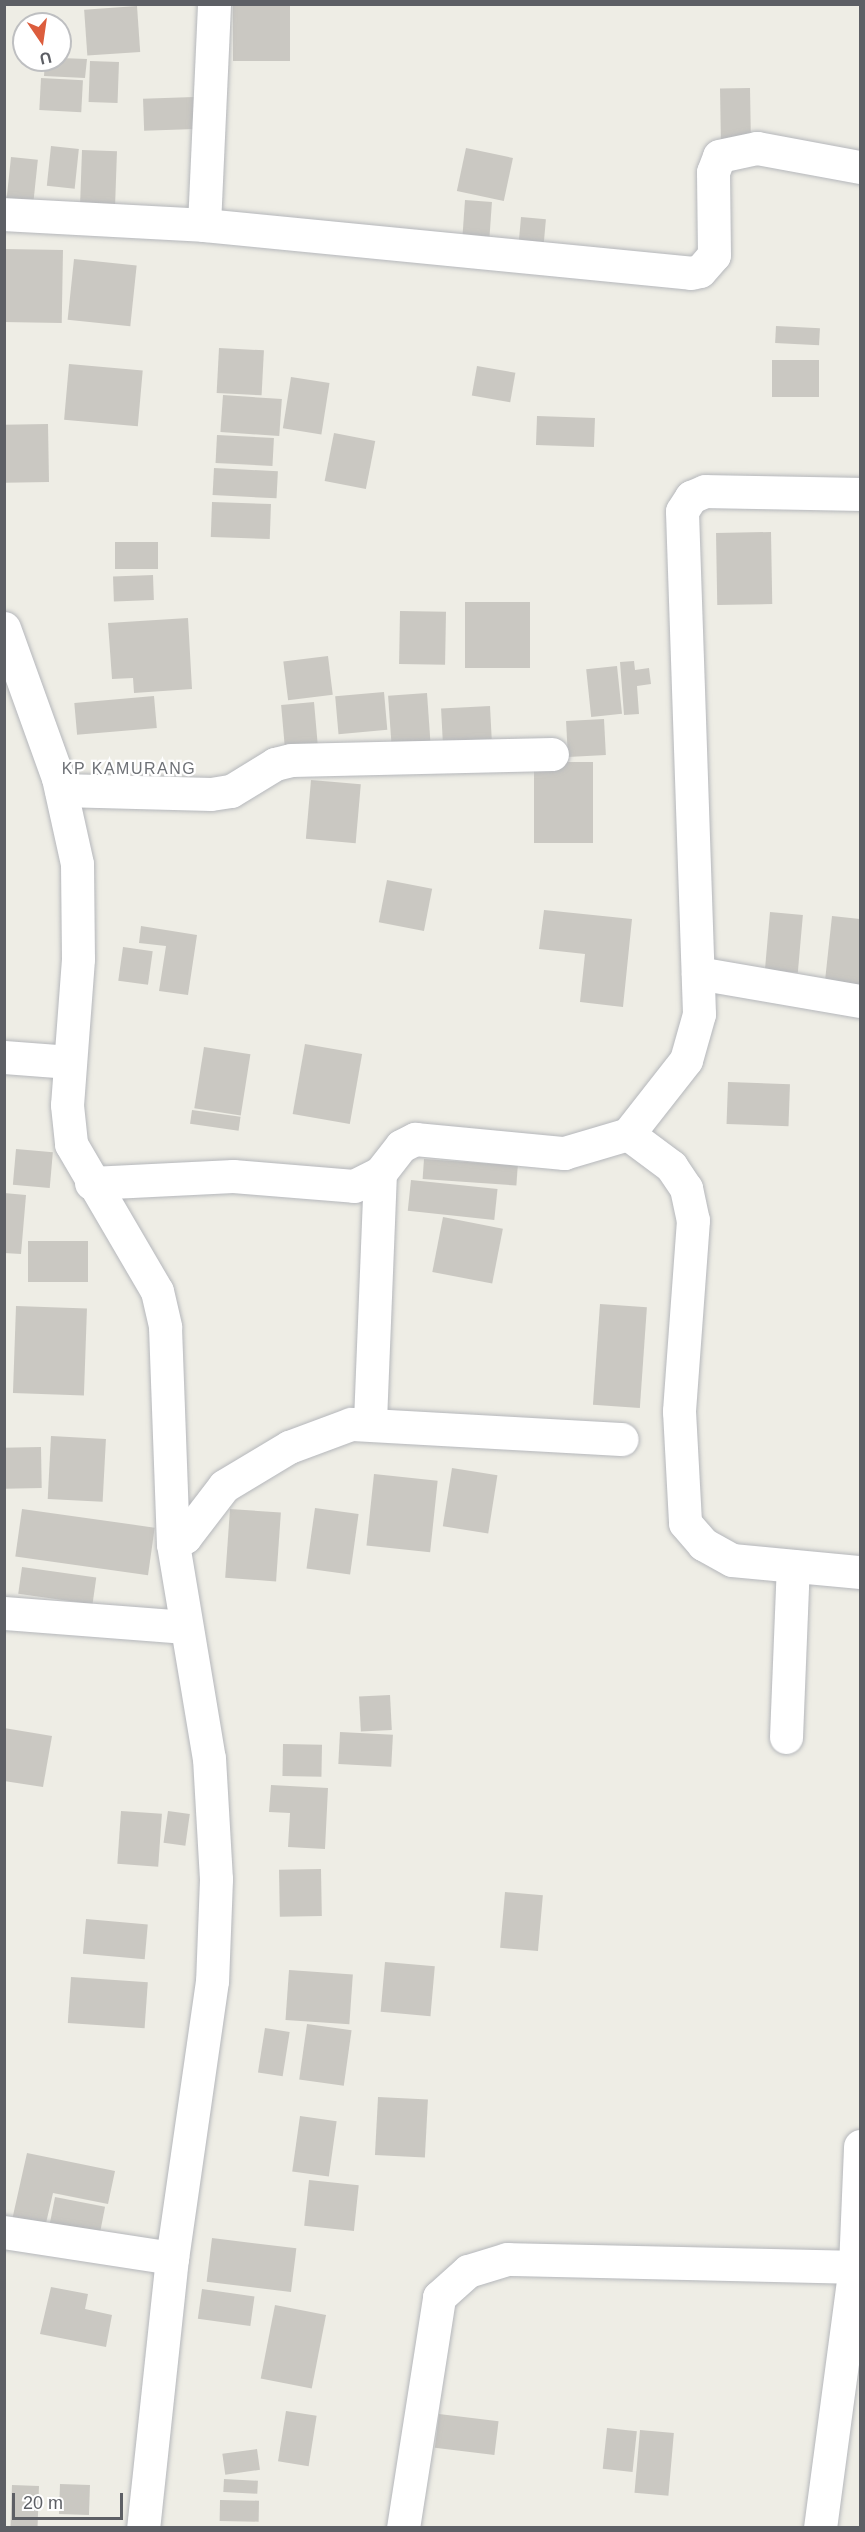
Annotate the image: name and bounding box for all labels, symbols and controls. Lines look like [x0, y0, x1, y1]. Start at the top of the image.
north arrow [12, 12, 72, 72]
text: U [38, 48, 53, 68]
district label: KP KAMURANG [62, 759, 196, 779]
scale bar [15, 2481, 126, 2519]
text: 20 m [23, 2493, 63, 2513]

